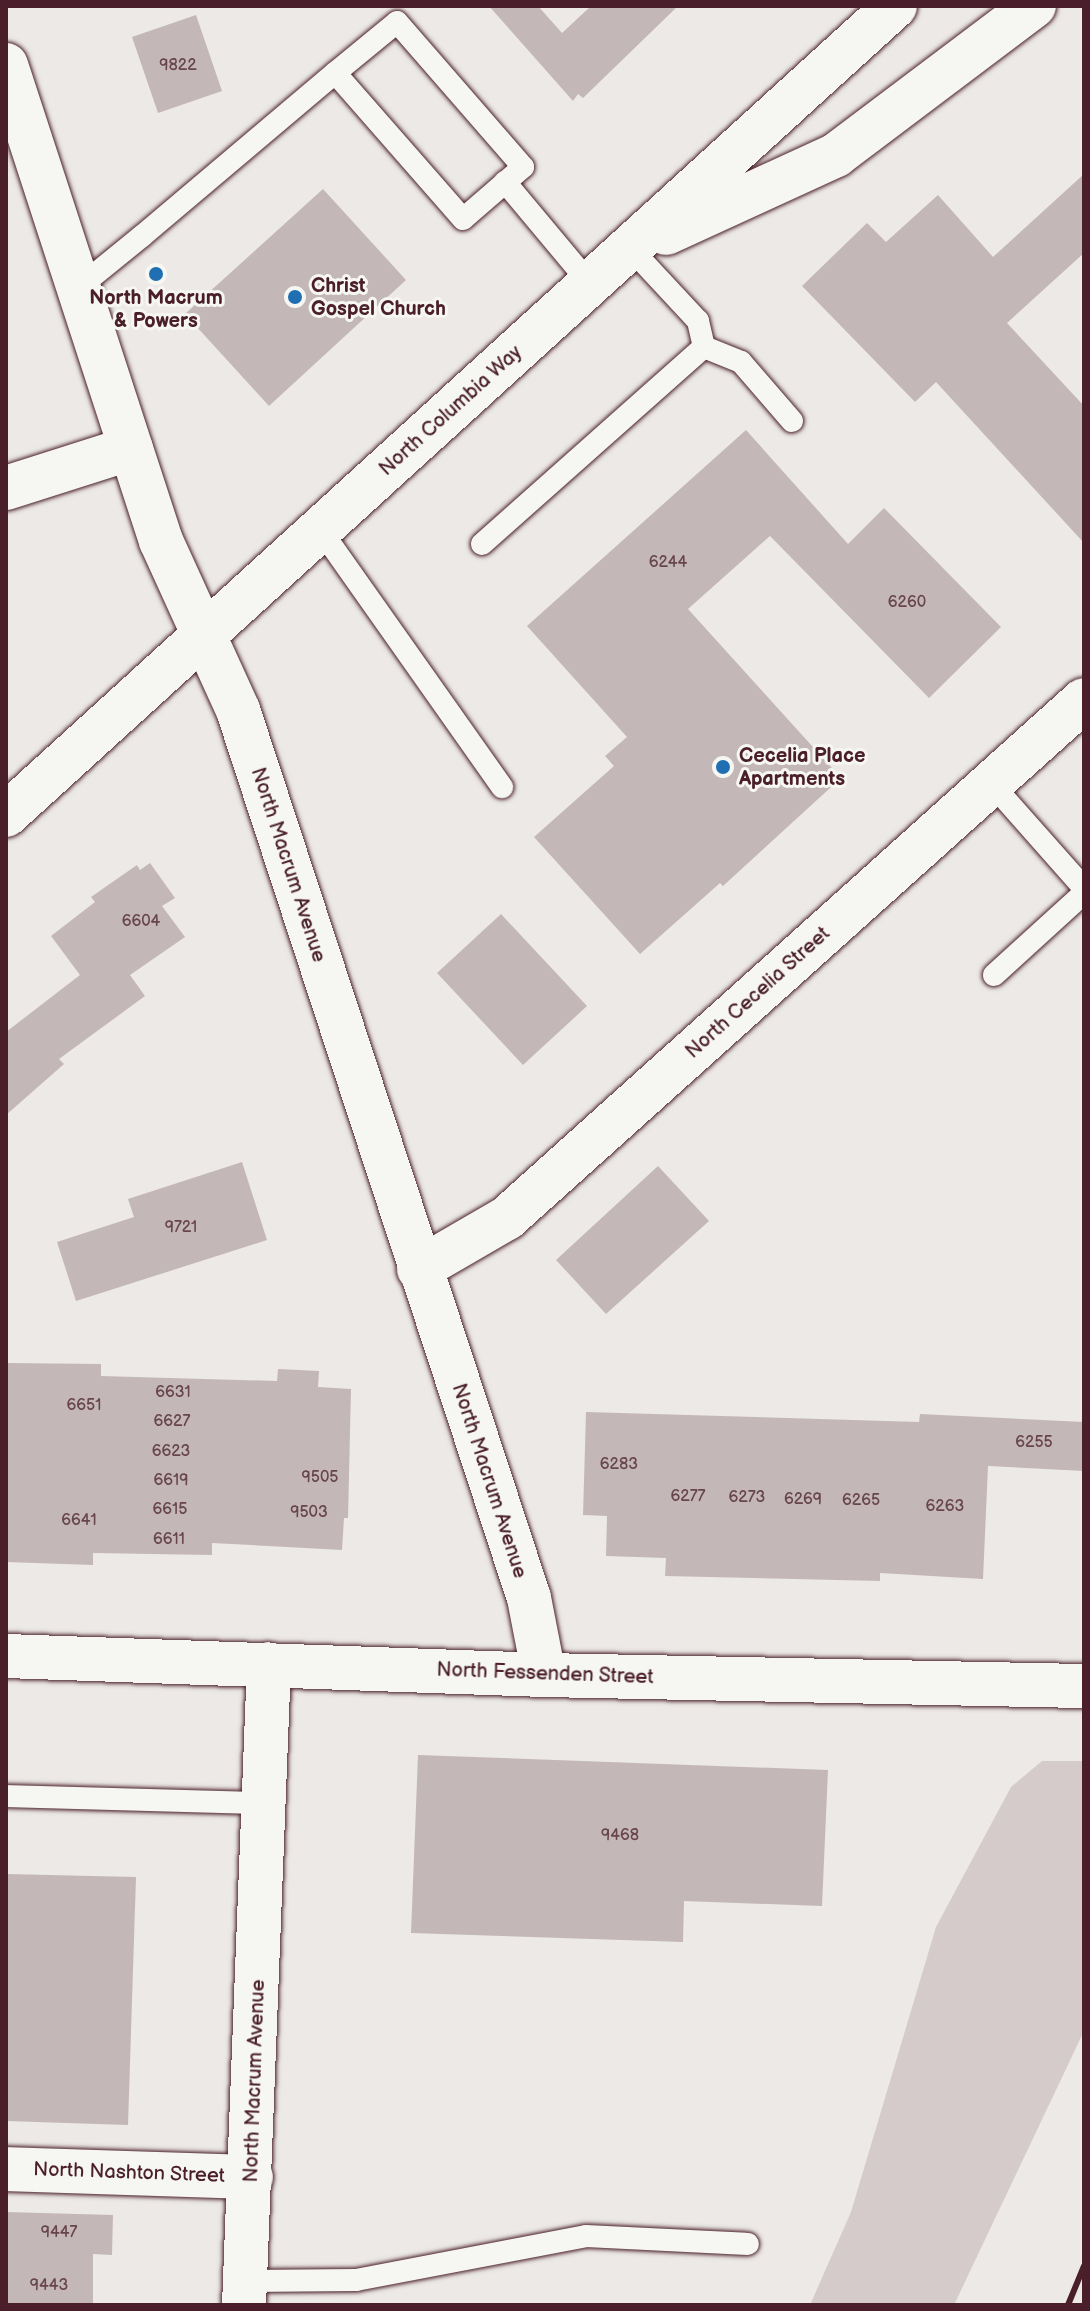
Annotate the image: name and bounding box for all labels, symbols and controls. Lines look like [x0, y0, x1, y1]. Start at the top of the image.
house number: 9822 [159, 56, 197, 76]
marker: North Macrum & Powers [147, 265, 165, 283]
place label: Christ Gospel Church [311, 274, 446, 321]
place label: North Macrum & Powers [89, 286, 223, 333]
marker: Christ Gospel Church [286, 288, 304, 306]
street label: North Columbia Way [374, 340, 528, 482]
house number: 6244 [649, 553, 687, 573]
house number: 6260 [888, 593, 926, 613]
place label: Cecelia Place Apartments [739, 744, 865, 791]
marker: Cecelia Place Apartments [714, 758, 732, 776]
street label: North Macrum Avenue [245, 765, 331, 965]
house number: 6604 [122, 912, 160, 932]
street label: North Cecelia Street [681, 922, 835, 1064]
house number: 9721 [165, 1218, 197, 1238]
street label: North Macrum Avenue [446, 1381, 532, 1581]
house number: 6631 [155, 1383, 191, 1403]
house number: 6651 [67, 1396, 101, 1416]
house number: 6627 [154, 1412, 190, 1432]
house number: 6255 [1015, 1433, 1053, 1453]
house number: 6623 [152, 1442, 190, 1462]
house number: 6283 [600, 1455, 638, 1475]
house number: 9505 [302, 1468, 338, 1488]
house number: 6619 [154, 1471, 188, 1491]
house number: 6277 [671, 1487, 705, 1507]
house number: 6273 [729, 1488, 765, 1508]
house number: 6269 [784, 1490, 822, 1510]
house number: 6265 [842, 1491, 880, 1511]
house number: 6263 [926, 1497, 964, 1517]
house number: 6615 [153, 1500, 187, 1520]
house number: 9503 [290, 1503, 328, 1523]
house number: 6641 [61, 1511, 97, 1531]
house number: 6611 [153, 1530, 185, 1550]
street label: North Fessenden Street [436, 1658, 654, 1690]
house number: 9468 [601, 1826, 639, 1846]
street label: North Macrum Avenue [239, 1979, 271, 2183]
street label: North Nashton Street [33, 2158, 225, 2188]
house number: 9447 [41, 2223, 77, 2243]
house number: 9443 [30, 2276, 68, 2296]

